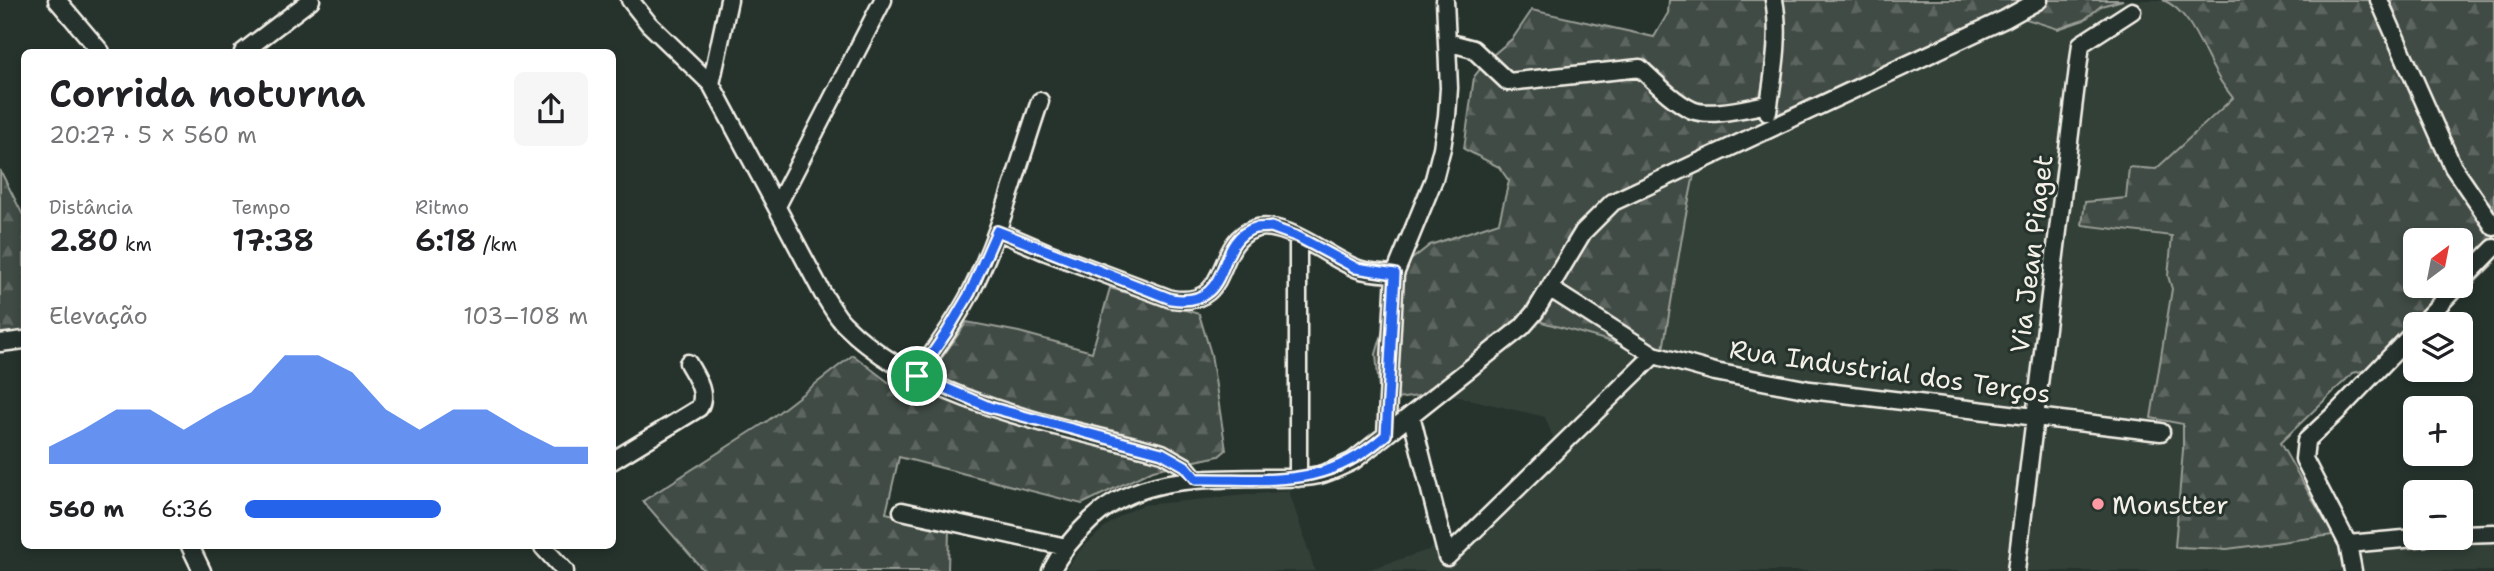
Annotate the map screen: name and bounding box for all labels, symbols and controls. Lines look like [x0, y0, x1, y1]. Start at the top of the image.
text: Corrida noturna [49, 68, 365, 119]
button: share [514, 72, 588, 146]
text: 20:27 · 5 × 560 m [49, 120, 257, 150]
street label: Via Jean Piaget [2001, 153, 2061, 355]
text: Distância [49, 195, 133, 220]
text: Tempo [232, 195, 291, 220]
text: Ritmo [415, 195, 469, 220]
text: 2.80 [49, 220, 119, 261]
text: 17:38 [232, 220, 314, 261]
text: 6:18 [415, 220, 477, 261]
north arrow [2403, 228, 2473, 298]
map controls [2403, 228, 2473, 550]
text: km [119, 232, 152, 257]
text: /km [477, 232, 517, 257]
text: Elevação [49, 301, 148, 331]
text: 103–108 m [463, 301, 588, 331]
button: layers [2403, 312, 2473, 382]
street label: Rua Industrial dos Terços [1727, 331, 2053, 411]
pin [887, 346, 947, 406]
icon: arrive [898, 357, 936, 395]
button: + [2403, 396, 2473, 466]
button: − [2403, 480, 2473, 550]
place label: Monstter [2112, 487, 2229, 522]
text: 560 m [49, 494, 124, 524]
text: 6:36 [161, 494, 213, 524]
marker: Monstter [2090, 496, 2106, 512]

